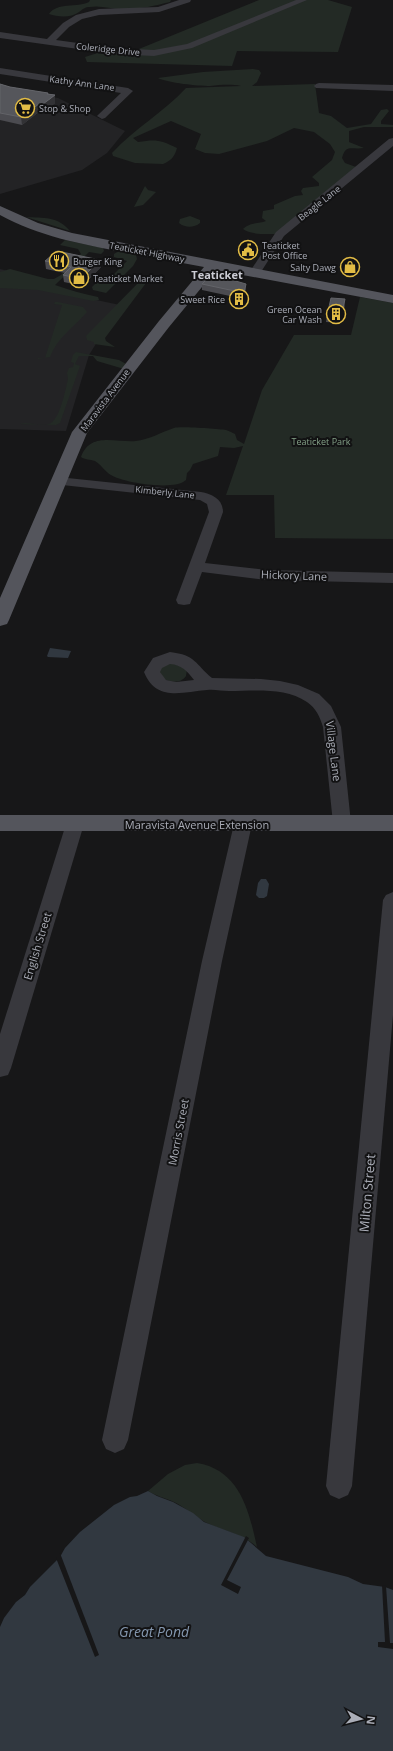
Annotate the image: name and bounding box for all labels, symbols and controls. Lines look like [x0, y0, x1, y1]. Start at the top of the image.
street label: Coleridge Drive [75, 39, 141, 59]
street label: Kathy Ann Lane [49, 72, 115, 94]
supermarket icon: Stop & Shop [14, 97, 36, 119]
place label: Stop & Shop [39, 102, 91, 115]
street label: Beagle Lane [295, 182, 343, 224]
street label: Teaticket Highway [108, 238, 186, 266]
public building icon: Teaticket Post Office [237, 239, 259, 261]
place label: Teaticket Post Office [262, 239, 307, 262]
restaurant icon: Burger King [48, 250, 70, 272]
place label: Burger King [73, 255, 122, 268]
shop icon: Salty Dawg [339, 256, 361, 278]
place label: Salty Dawg [290, 261, 336, 274]
shop icon: Teaticket Market [68, 267, 90, 289]
district label: Teaticket [191, 267, 243, 282]
place label: Teaticket Market [93, 272, 163, 285]
building icon: Sweet Rice [228, 288, 250, 310]
place label: Sweet Rice [180, 293, 225, 306]
place label: Green Ocean Car Wash [267, 303, 322, 326]
building icon: Green Ocean Car Wash [325, 303, 347, 325]
street label: Maravista Avenue [77, 366, 133, 434]
park label: Teaticket Park [292, 435, 351, 448]
street label: Kimberly Lane [135, 482, 195, 502]
street label: Hickory Lane [261, 566, 327, 584]
street label: Village Lane [323, 720, 345, 782]
street label: Maravista Avenue Extension [125, 817, 269, 832]
street label: English Street [20, 910, 54, 982]
street label: Morris Street [164, 1098, 192, 1166]
street label: Milton Street [355, 1153, 379, 1233]
water label: Great Pond [119, 1622, 190, 1641]
north arrow [341, 1699, 381, 1739]
text: N [363, 1715, 379, 1726]

